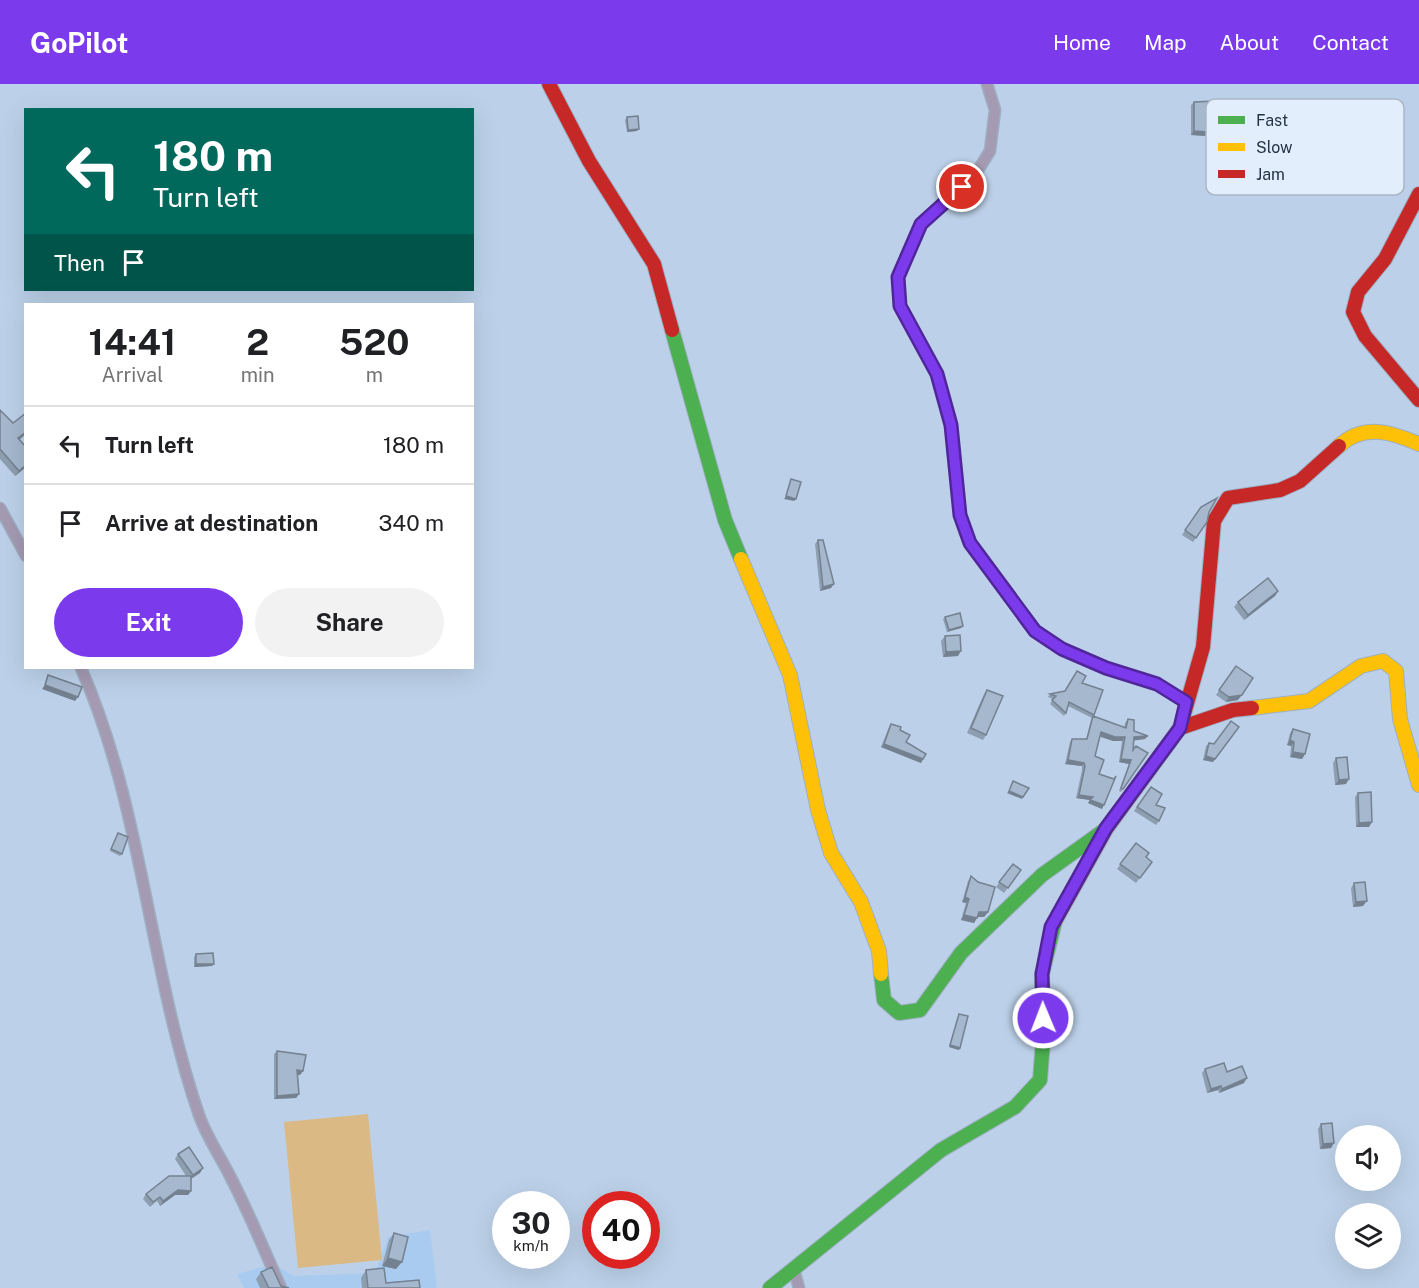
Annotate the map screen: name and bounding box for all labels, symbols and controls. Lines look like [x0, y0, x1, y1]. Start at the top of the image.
text: GoPilot [30, 26, 129, 59]
text: Home [1053, 30, 1111, 55]
text: Map [1144, 30, 1187, 55]
text: About [1220, 30, 1279, 55]
text: Contact [1312, 30, 1389, 55]
legend [1206, 99, 1404, 195]
text: Fast [1256, 111, 1288, 130]
text: 180 m [153, 131, 273, 180]
icon: left [54, 132, 132, 210]
text: Slow [1256, 138, 1293, 157]
pin [936, 161, 987, 212]
text: Jam [1256, 165, 1285, 184]
icon: arrive [945, 170, 978, 203]
text: Turn left [153, 181, 259, 213]
icon: arrive [117, 246, 150, 279]
text: Then [54, 250, 105, 276]
text: 14:41 [89, 321, 176, 363]
text: 2 [246, 321, 269, 363]
text: 520 [339, 321, 409, 363]
text: Arrival [101, 363, 163, 387]
text: min [241, 363, 275, 387]
text: m [366, 363, 383, 387]
icon: left [54, 429, 87, 462]
text: Turn left [105, 432, 194, 458]
text: 180 m [383, 432, 444, 458]
icon: arrive [54, 507, 87, 540]
text: Arrive at destination [105, 510, 318, 536]
text: 340 m [379, 510, 444, 536]
button: Exit [54, 588, 243, 657]
button: Share [255, 588, 444, 657]
position arrow [1011, 986, 1075, 1050]
map controls [1335, 1125, 1401, 1269]
button: sound [1335, 1125, 1401, 1191]
speed limit sign: 40 [582, 1191, 660, 1269]
button: layers [1335, 1203, 1401, 1269]
text: 30 [511, 1205, 551, 1241]
text: km/h [513, 1237, 549, 1254]

